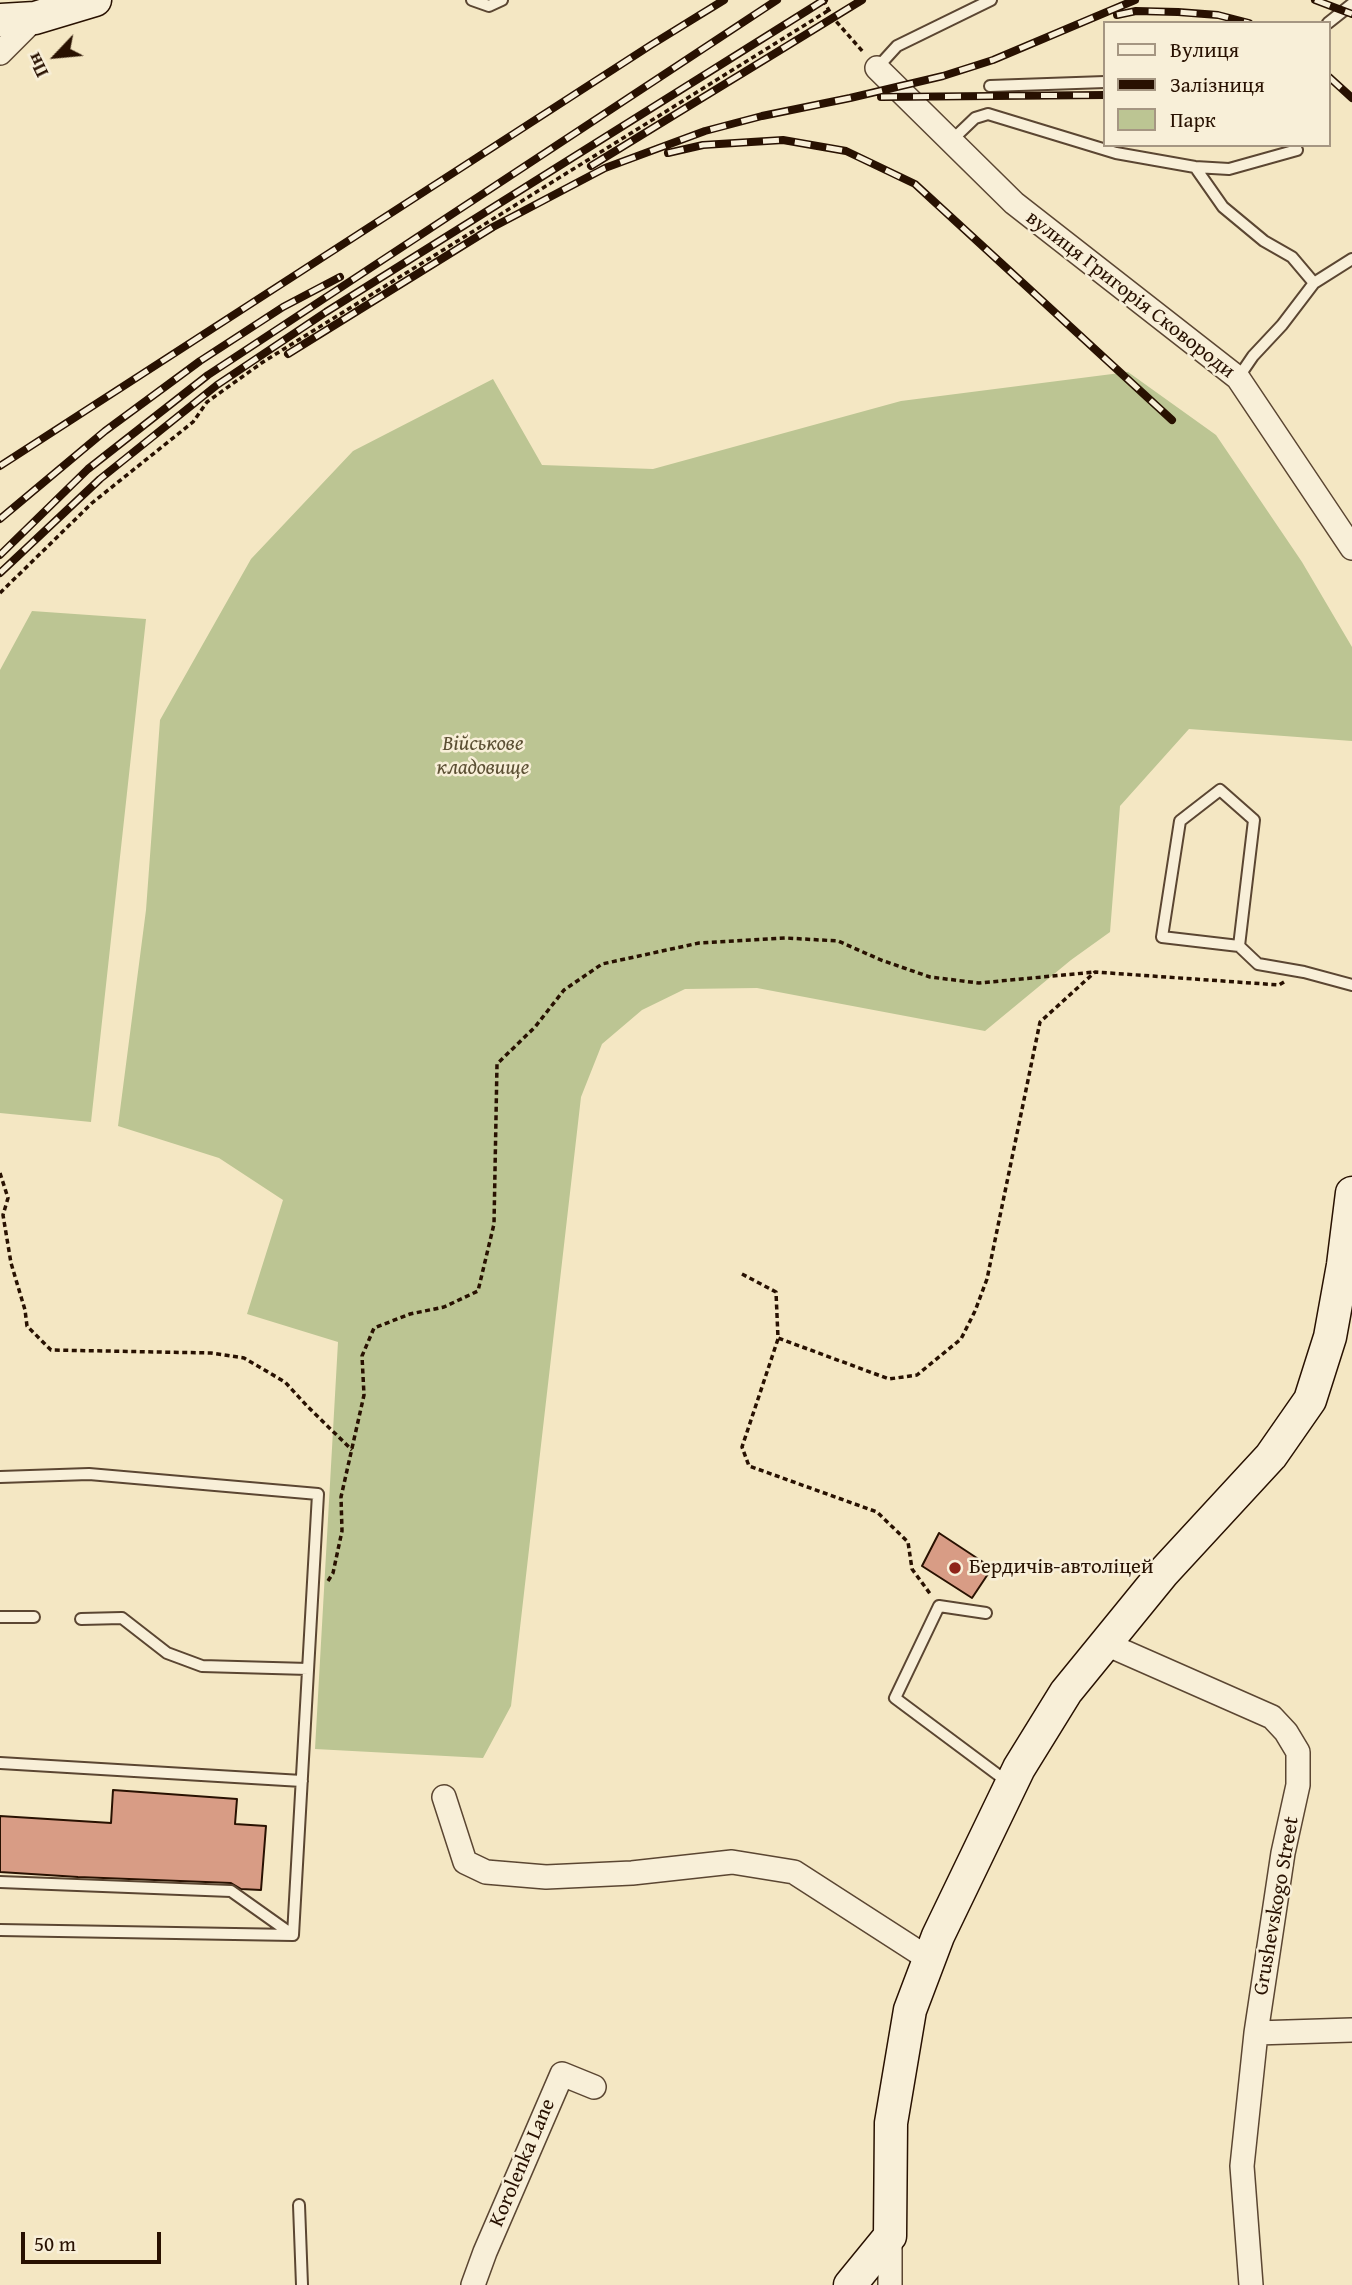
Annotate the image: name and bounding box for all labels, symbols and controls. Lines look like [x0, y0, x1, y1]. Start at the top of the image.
north arrow [21, 21, 91, 91]
legend [1104, 21, 1331, 147]
text: Вулиця [1170, 34, 1239, 65]
text: Пн [19, 48, 55, 82]
text: Залізниця [1170, 69, 1265, 100]
text: Парк [1170, 104, 1216, 135]
street label: вулиця Григорія Сковороди [1020, 206, 1240, 384]
park label: Військове кладовище [437, 732, 529, 782]
place label: Бердичів-автоліцей [969, 1555, 1153, 1581]
marker: Бердичів-автоліцей [947, 1560, 963, 1576]
street label: Grushevskogo Street [1249, 1815, 1305, 1997]
street label: Korolenka Lane [485, 2095, 561, 2231]
scale bar [24, 2218, 164, 2262]
text: 50 m [34, 2228, 76, 2259]

